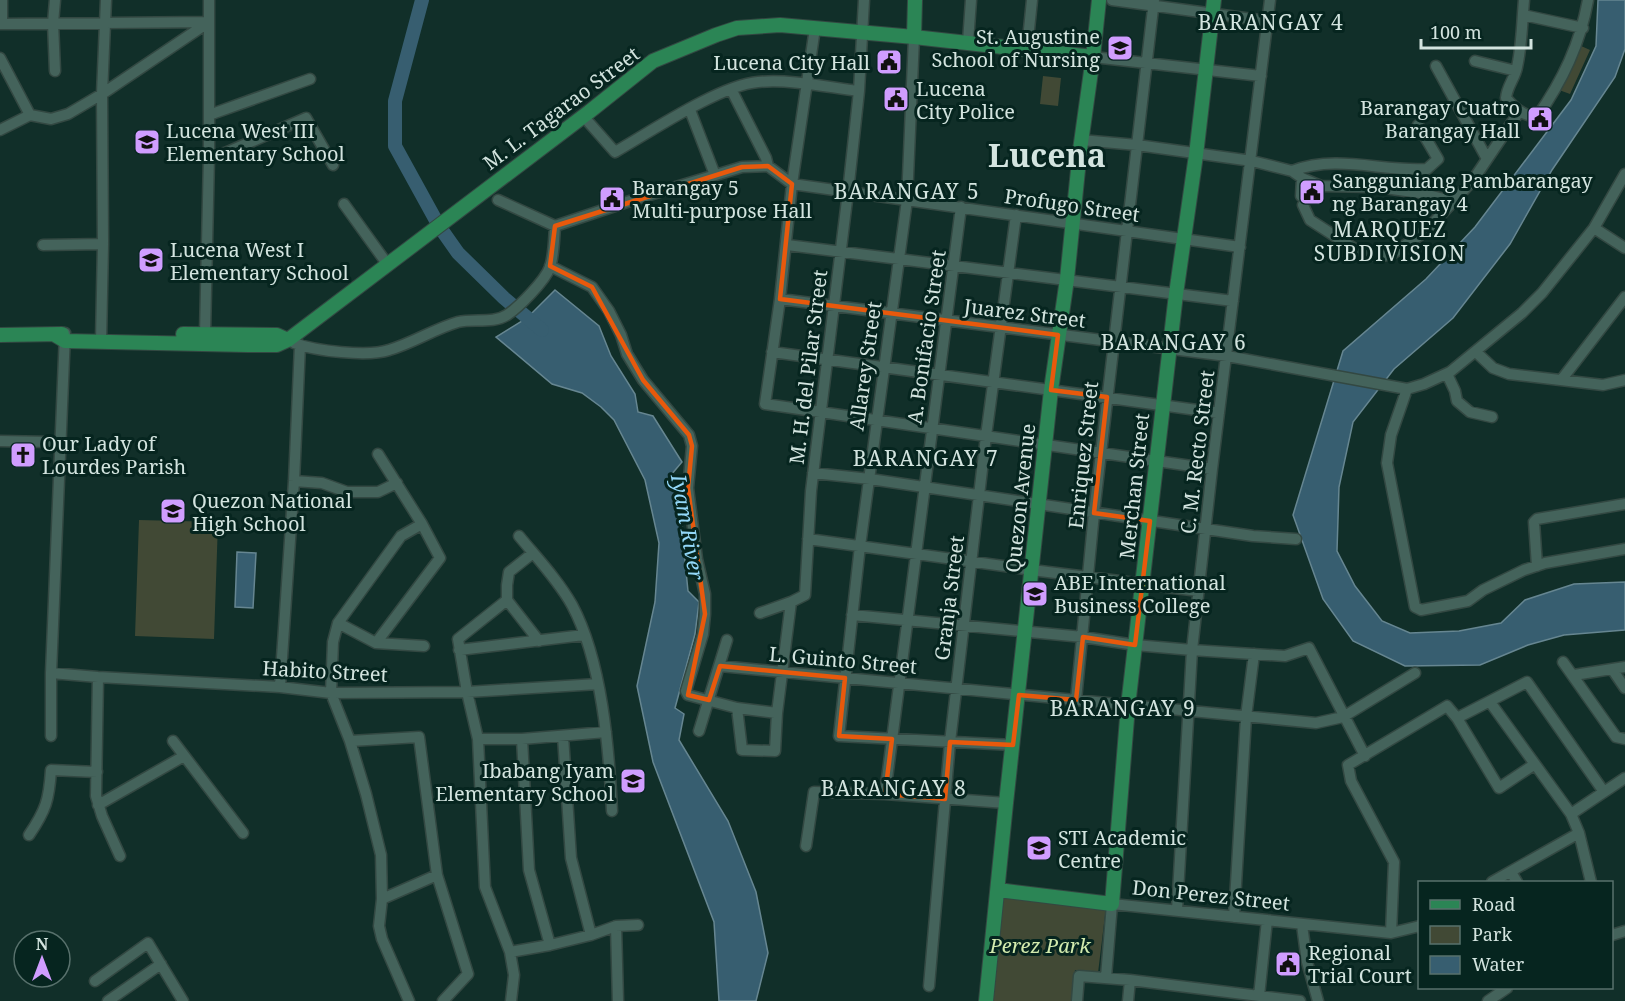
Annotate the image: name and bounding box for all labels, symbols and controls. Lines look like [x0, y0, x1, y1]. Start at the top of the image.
district label: BARANGAY 4 [1198, 8, 1344, 36]
scale bar [1421, 12, 1530, 50]
text: 100 m [1430, 20, 1482, 44]
place label: St. Augustine School of Nursing [932, 23, 1100, 73]
school or university icon: St. Augustine School of Nursing [1105, 33, 1135, 63]
street label: M. L. Tagarao Street [477, 40, 645, 176]
public building icon: Lucena City Hall [874, 47, 904, 77]
place label: Lucena City Hall [713, 49, 870, 76]
place label: Lucena City Police [916, 75, 1015, 125]
public building icon: Lucena City Police [881, 84, 911, 114]
place label: Barangay Cuatro Barangay Hall [1360, 94, 1520, 144]
public building icon: Barangay Cuatro Barangay Hall [1525, 104, 1555, 134]
place label: Lucena West III Elementary School [166, 117, 345, 167]
school or university icon: Lucena West III Elementary School [132, 127, 162, 157]
district label: Lucena [988, 133, 1106, 176]
place label: Sangguniang Pambarangay ng Barangay 4 [1332, 167, 1593, 217]
place label: Barangay 5 Multi-purpose Hall [632, 174, 812, 224]
district label: BARANGAY 5 [834, 177, 980, 205]
public building icon: Sangguniang Pambarangay ng Barangay 4 [1297, 177, 1327, 207]
street label: Profugo Street [1003, 182, 1141, 228]
public building icon: Barangay 5 Multi-purpose Hall [597, 184, 627, 214]
district label: MARQUEZ SUBDIVISION [1314, 215, 1466, 267]
place label: Lucena West I Elementary School [170, 236, 349, 286]
school or university icon: Lucena West I Elementary School [136, 245, 166, 275]
street label: A. Bonifacio Street [900, 248, 952, 426]
street label: M. H. del Pilar Street [783, 268, 833, 466]
street label: Juarez Street [962, 292, 1087, 334]
street label: Allarey Street [843, 300, 887, 432]
district label: BARANGAY 6 [1101, 328, 1247, 356]
street label: C. M. Recto Street [1174, 369, 1220, 535]
street label: Enriquez Street [1062, 380, 1104, 530]
street label: Merchan Street [1113, 412, 1155, 560]
street label: Quezon Avenue [999, 422, 1041, 574]
place label: Our Lady of Lourdes Parish [42, 430, 186, 480]
church icon: Our Lady of Lourdes Parish [8, 440, 38, 470]
district label: BARANGAY 7 [853, 444, 999, 472]
water label: Iyam River [665, 471, 711, 582]
place label: Quezon National High School [192, 487, 352, 537]
school or university icon: Quezon National High School [158, 496, 188, 526]
street label: Granja Street [928, 534, 970, 662]
place label: ABE International Business College [1054, 569, 1226, 619]
school or university icon: ABE International Business College [1020, 579, 1050, 609]
street label: L. Guinto Street [768, 640, 918, 680]
street label: Habito Street [262, 654, 388, 688]
district label: BARANGAY 9 [1050, 694, 1196, 722]
place label: Ibabang Iyam Elementary School [435, 757, 614, 807]
school or university icon: Ibabang Iyam Elementary School [618, 766, 648, 796]
district label: BARANGAY 8 [821, 774, 967, 802]
place label: STI Academic Centre [1058, 824, 1186, 874]
school or university icon: STI Academic Centre [1024, 833, 1054, 863]
street label: Don Perez Street [1131, 873, 1291, 917]
legend [1418, 881, 1613, 989]
text: Road [1472, 892, 1515, 916]
text: Park [1472, 922, 1512, 946]
north arrow [12, 929, 72, 989]
park label: Perez Park [988, 932, 1091, 959]
text: N [36, 933, 49, 955]
place label: Regional Trial Court [1308, 939, 1412, 989]
public building icon: Regional Trial Court [1273, 949, 1303, 979]
text: Water [1472, 952, 1525, 976]

